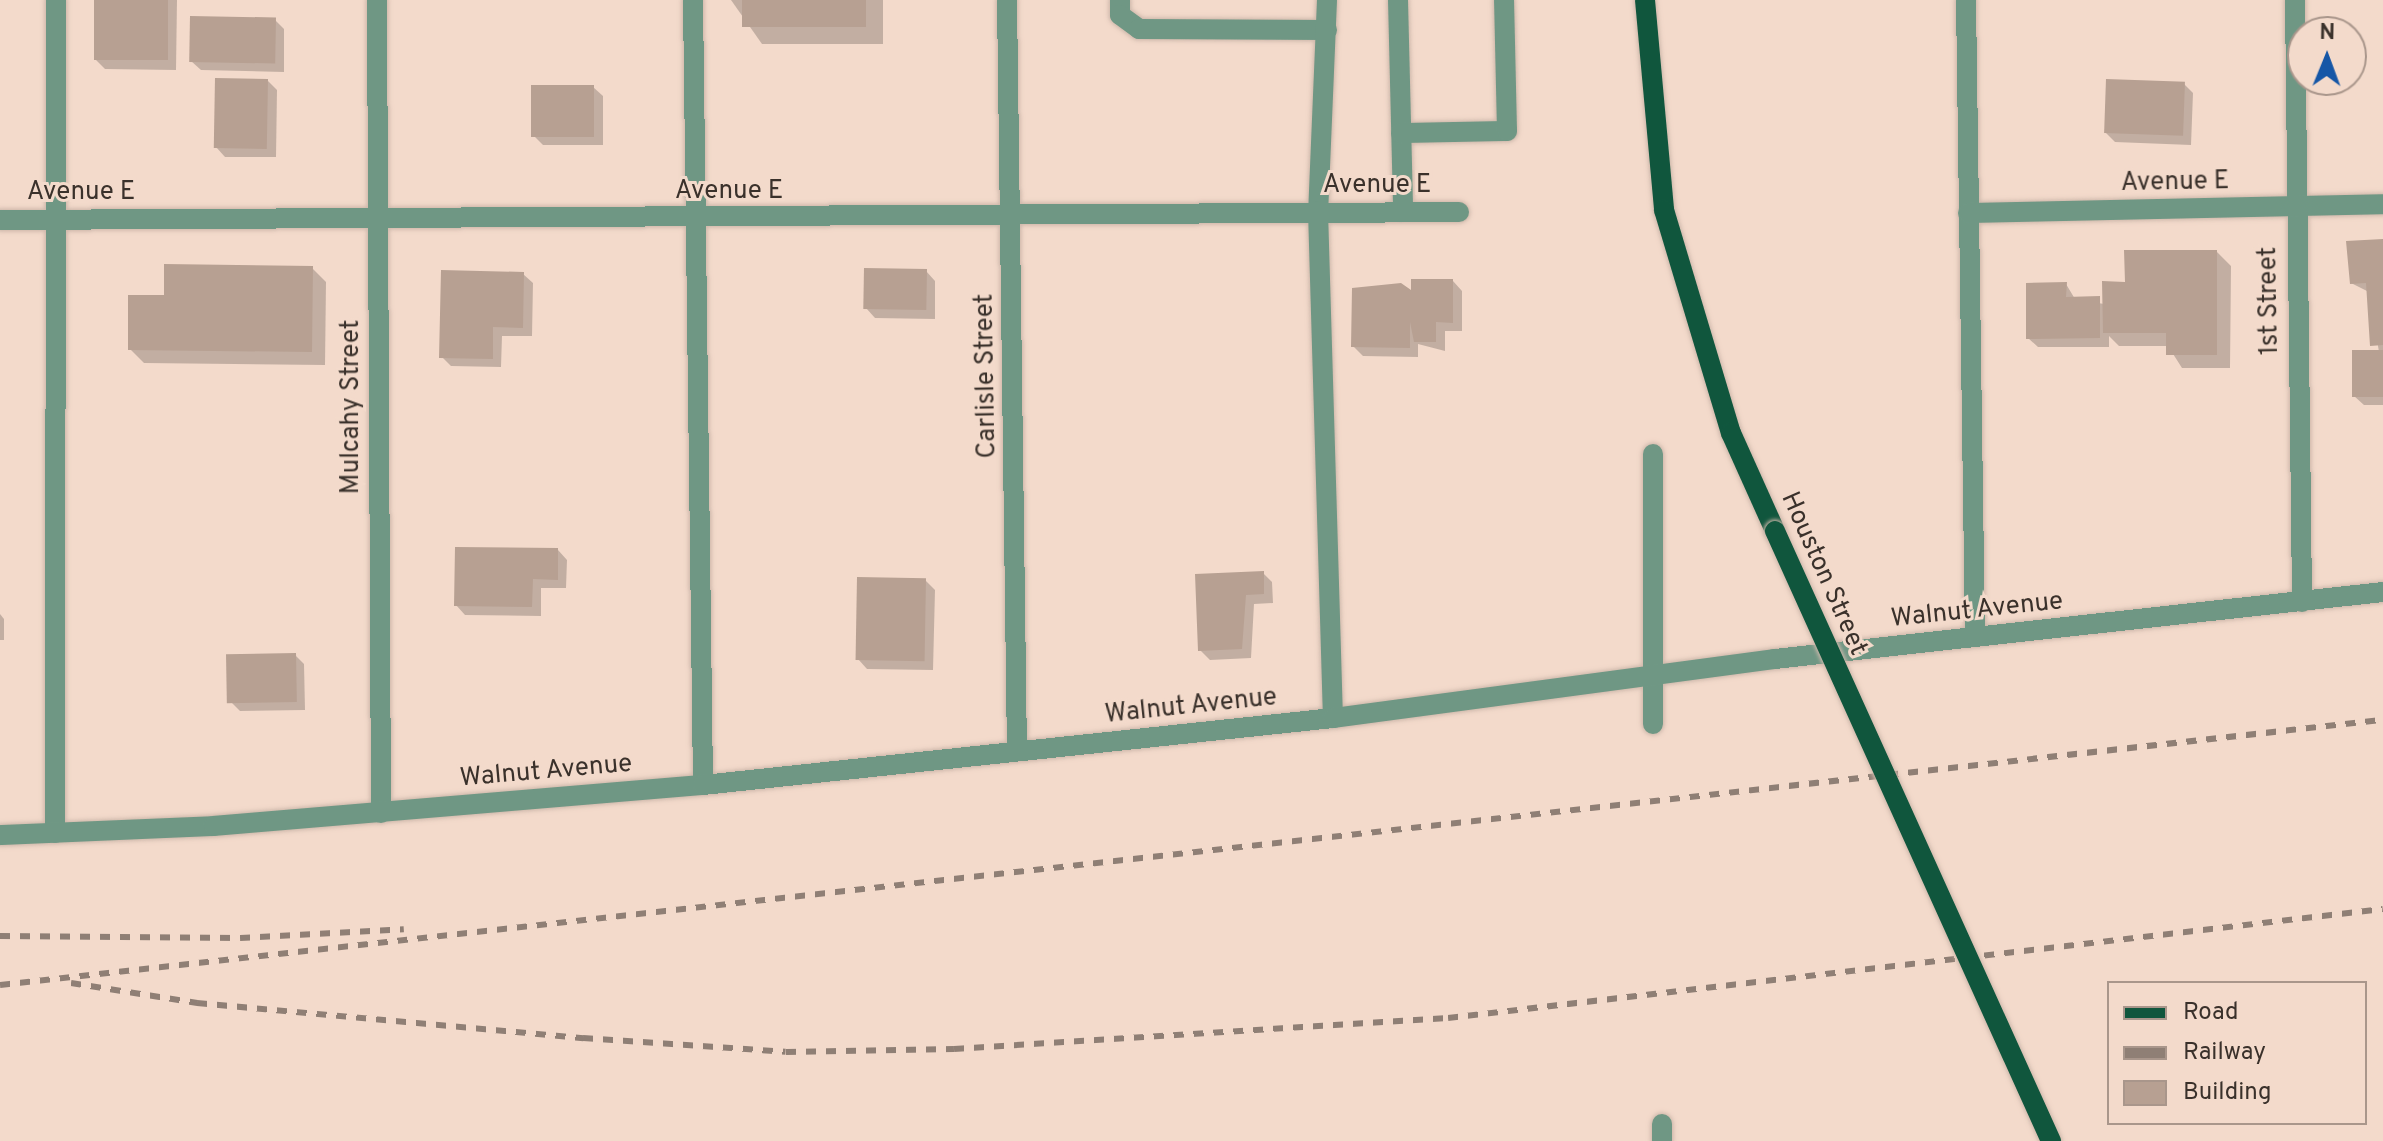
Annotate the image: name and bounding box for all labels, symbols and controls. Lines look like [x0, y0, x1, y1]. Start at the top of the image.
north arrow [2287, 16, 2367, 96]
text: N [2319, 20, 2336, 47]
street label: Avenue E [2120, 166, 2230, 200]
street label: Avenue E [1323, 170, 1431, 202]
street label: Avenue E [675, 176, 783, 208]
street label: Avenue E [27, 177, 135, 209]
street label: 1st Street [2253, 246, 2287, 356]
street label: Carlisle Street [970, 293, 1004, 459]
street label: Mulcahy Street [336, 320, 368, 494]
street label: Houston Street [1773, 487, 1873, 661]
street label: Walnut Avenue [1889, 586, 2065, 636]
street label: Walnut Avenue [1103, 682, 1279, 732]
street label: Walnut Avenue [458, 749, 634, 795]
legend [2107, 981, 2367, 1125]
text: Road [2183, 998, 2239, 1028]
text: Railway [2183, 1038, 2266, 1068]
text: Building [2183, 1078, 2272, 1108]

